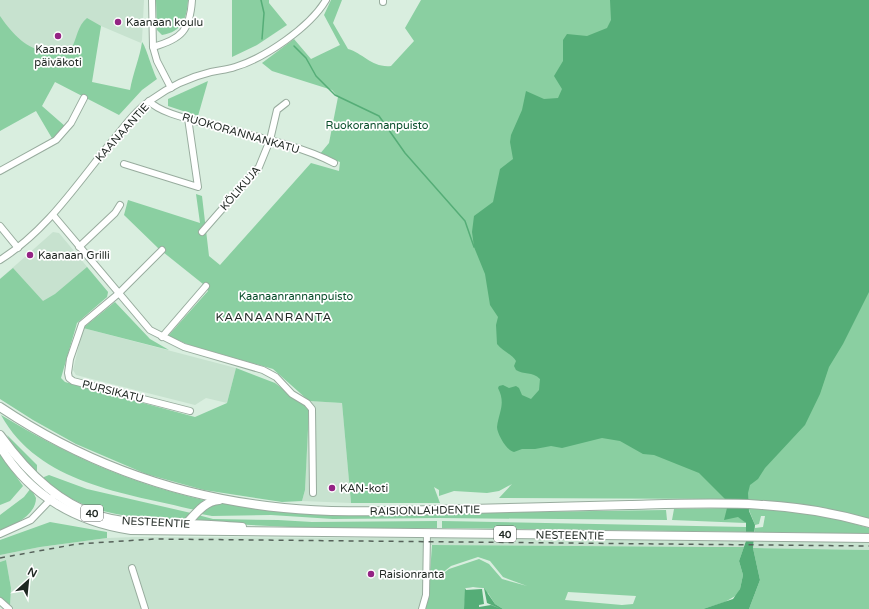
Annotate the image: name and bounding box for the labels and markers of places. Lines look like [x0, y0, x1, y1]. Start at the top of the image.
place label: Kaanaan koulu [126, 16, 203, 29]
marker: Kaanaan koulu [113, 17, 123, 27]
marker: Kaanaan päiväkoti [53, 31, 63, 41]
place label: Kaanaan päiväkoti [34, 43, 82, 69]
place label: Kaanaan Grilli [38, 249, 110, 262]
marker: Kaanaan Grilli [25, 250, 35, 260]
place label: KAN-koti [340, 482, 388, 495]
marker: KAN-koti [327, 483, 337, 493]
place label: Raisionranta [379, 568, 445, 581]
marker: Raisionranta [366, 569, 376, 579]

